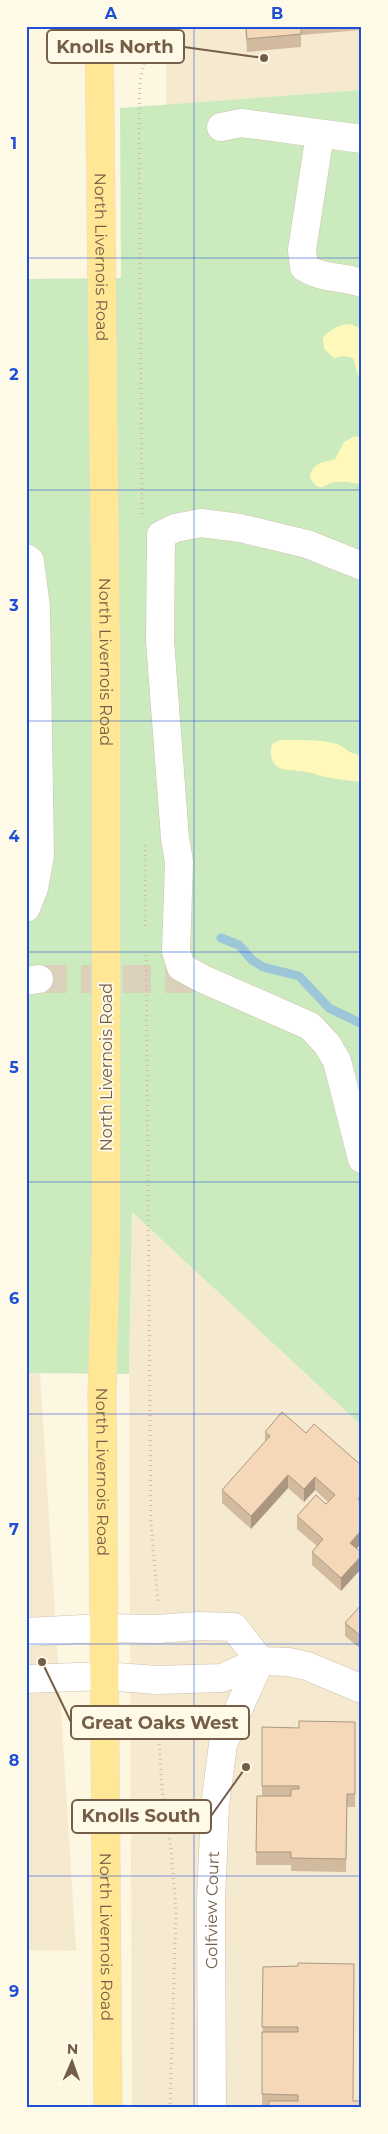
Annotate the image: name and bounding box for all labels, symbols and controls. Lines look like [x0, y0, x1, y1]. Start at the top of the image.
text: A [104, 4, 118, 23]
text: B [271, 4, 283, 23]
callout: Knolls North [47, 30, 184, 63]
text: Knolls North [56, 36, 174, 58]
text: 1 [11, 134, 17, 153]
street label: North Livernois Road [91, 173, 111, 341]
text: 2 [9, 365, 19, 384]
street label: North Livernois Road [95, 578, 115, 746]
text: 3 [8, 596, 19, 615]
text: 4 [8, 827, 20, 846]
street label: North Livernois Road [97, 983, 116, 1151]
text: 5 [9, 1058, 19, 1077]
text: 6 [9, 1289, 19, 1308]
street label: North Livernois Road [92, 1387, 112, 1556]
text: 7 [9, 1520, 19, 1539]
callout: Great Oaks West [71, 1706, 249, 1739]
text: Great Oaks West [81, 1712, 239, 1734]
text: 8 [9, 1751, 19, 1770]
callout: Knolls South [72, 1800, 211, 1833]
text: Knolls South [82, 1805, 200, 1827]
street label: Golfview Court [202, 1850, 223, 1969]
street label: North Livernois Road [96, 1853, 116, 2021]
text: 9 [9, 1982, 19, 2001]
north arrow [48, 2036, 98, 2086]
text: N [66, 2040, 78, 2058]

